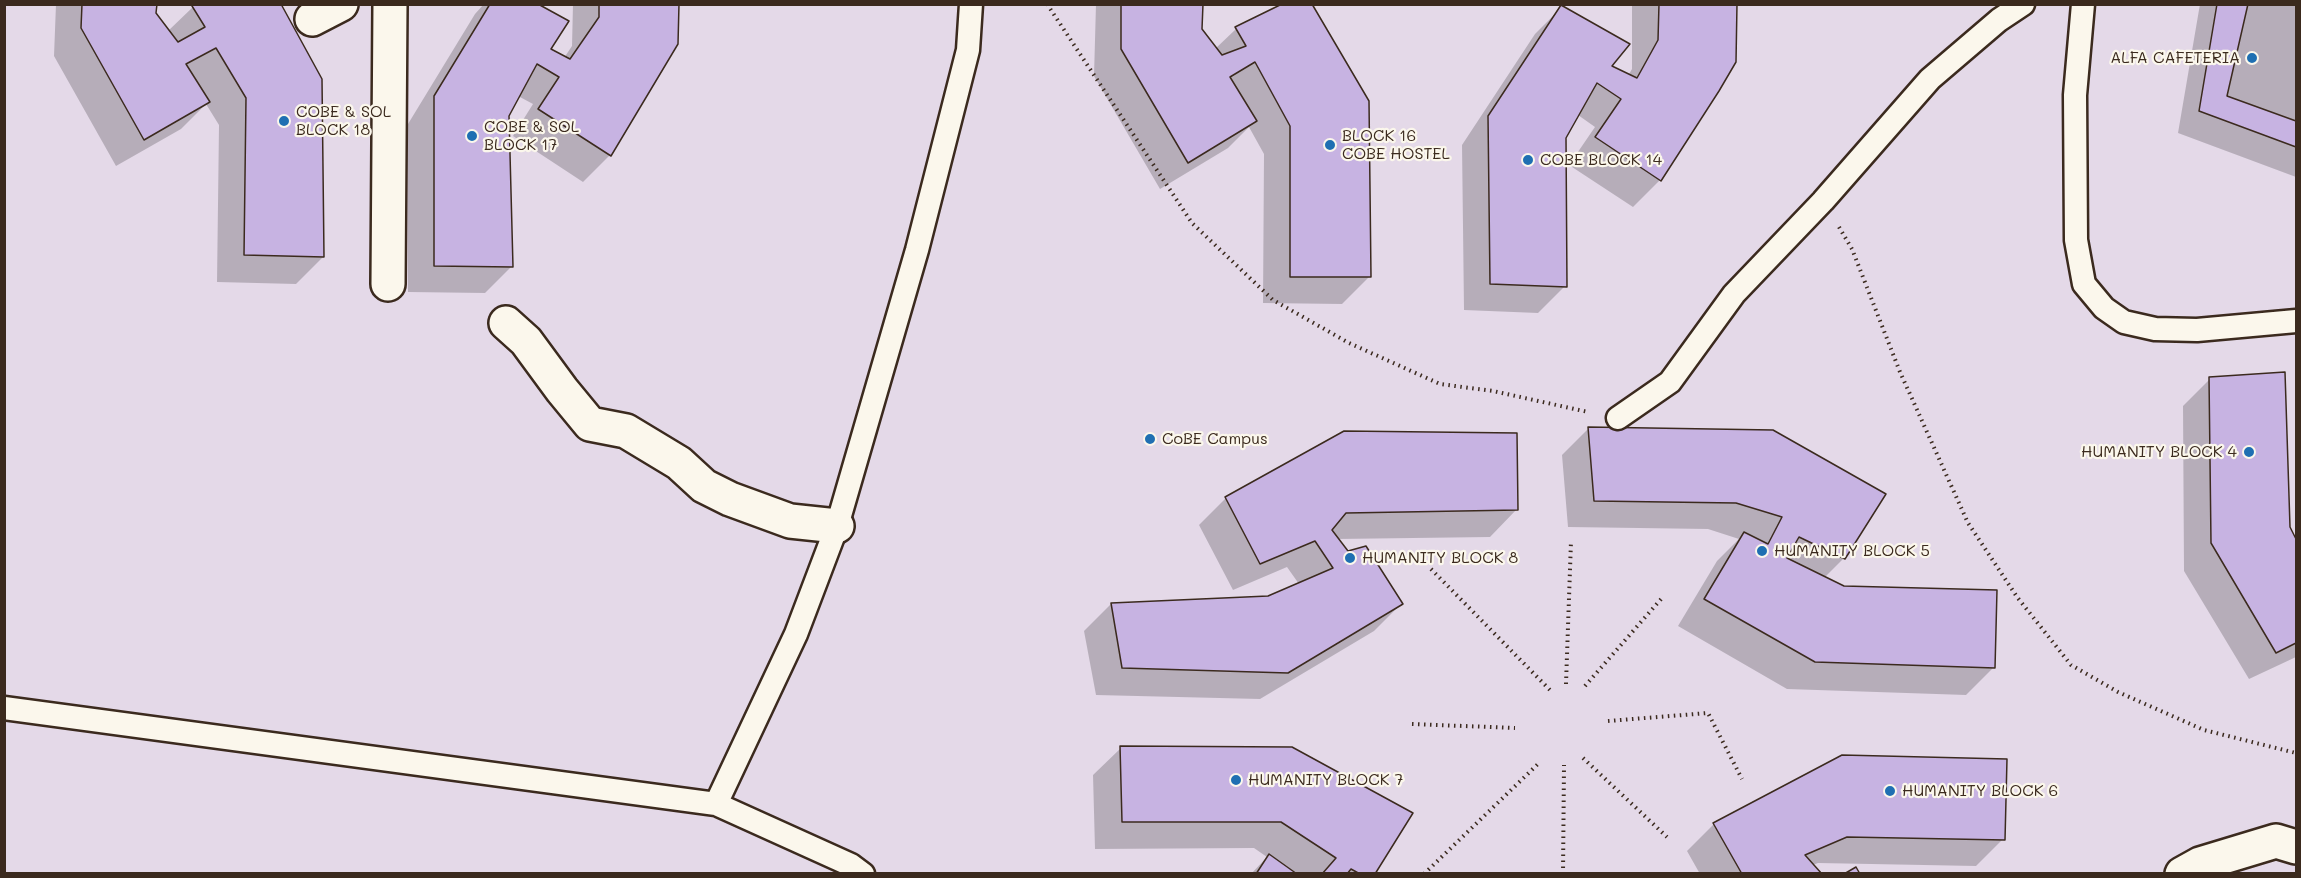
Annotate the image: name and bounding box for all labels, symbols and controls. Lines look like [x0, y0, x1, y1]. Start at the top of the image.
place label: ALFA CAFETERIA [2110, 48, 2240, 68]
marker: ALFA CAFETERIA [2245, 51, 2259, 65]
place label: COBE & SOL BLOCK 18 [296, 102, 391, 140]
marker: COBE & SOL BLOCK 18 [277, 114, 291, 128]
place label: COBE & SOL BLOCK 17 [484, 117, 579, 155]
place label: BLOCK 16 COBE HOSTEL [1342, 126, 1450, 164]
marker: COBE & SOL BLOCK 17 [465, 129, 479, 143]
marker: BLOCK 16 COBE HOSTEL [1323, 138, 1337, 152]
place label: COBE BLOCK 14 [1540, 150, 1662, 170]
marker: COBE BLOCK 14 [1521, 153, 1535, 167]
place label: CoBE Campus [1162, 429, 1268, 449]
marker: CoBE Campus [1143, 432, 1157, 446]
place label: HUMANITY BLOCK 4 [2081, 442, 2237, 462]
marker: HUMANITY BLOCK 4 [2242, 445, 2256, 459]
place label: HUMANITY BLOCK 5 [1774, 541, 1930, 561]
marker: HUMANITY BLOCK 5 [1755, 544, 1769, 558]
place label: HUMANITY BLOCK 8 [1362, 548, 1518, 568]
marker: HUMANITY BLOCK 8 [1343, 551, 1357, 565]
place label: HUMANITY BLOCK 7 [1248, 770, 1403, 790]
marker: HUMANITY BLOCK 7 [1229, 773, 1243, 787]
place label: HUMANITY BLOCK 6 [1902, 781, 2058, 801]
marker: HUMANITY BLOCK 6 [1883, 784, 1897, 798]

